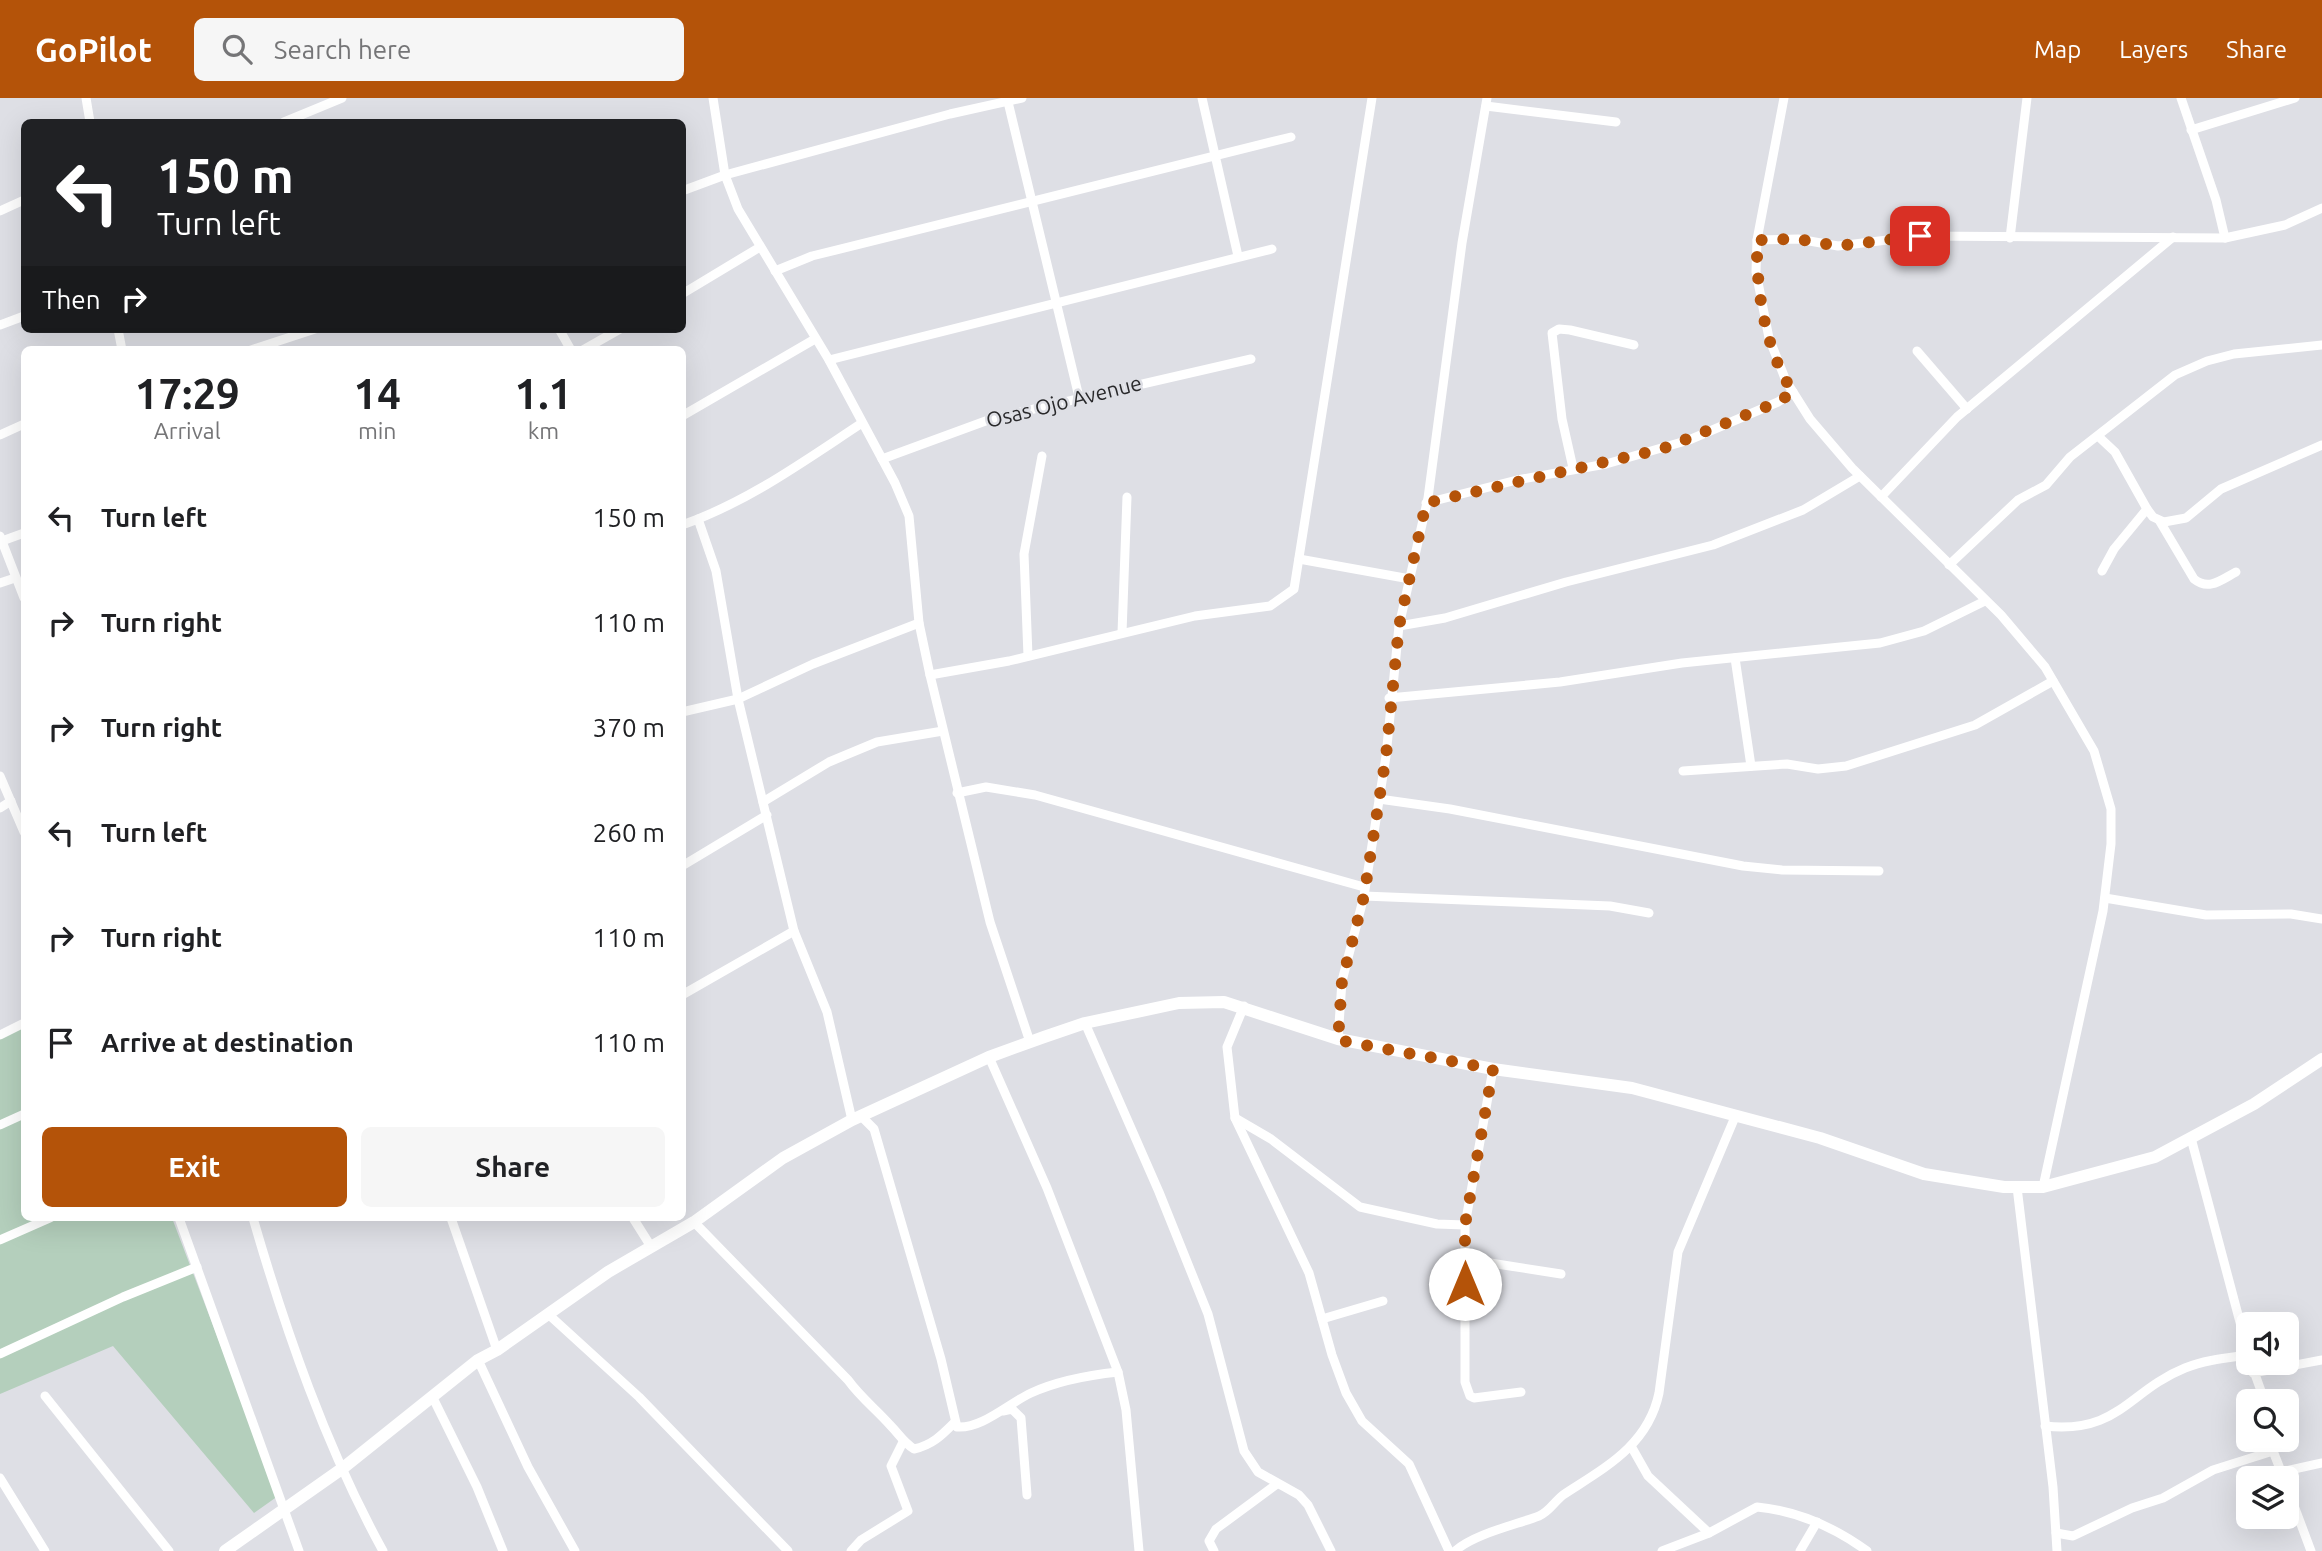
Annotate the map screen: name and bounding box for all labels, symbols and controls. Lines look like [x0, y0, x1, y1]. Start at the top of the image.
search box [194, 18, 684, 81]
icon: search [218, 30, 256, 68]
text: GoPilot [35, 31, 152, 68]
text: Search here [274, 35, 411, 64]
text: Map [2034, 36, 2081, 63]
text: Layers [2119, 36, 2188, 63]
text: Share [2226, 36, 2287, 63]
icon: left [42, 147, 133, 238]
text: 150 m [157, 147, 294, 202]
text: Turn left [157, 205, 281, 241]
pin [1890, 206, 1950, 266]
icon: arrive [1901, 217, 1939, 255]
icon: right [115, 280, 153, 318]
text: Then [42, 285, 101, 314]
text: 17:29 [135, 370, 240, 417]
text: 14 [353, 370, 401, 417]
text: 1.1 [515, 370, 572, 417]
street label: Osas Ojo Avenue [984, 370, 1144, 432]
text: Arrival [154, 418, 221, 443]
text: min [358, 418, 396, 443]
text: km [528, 418, 559, 443]
icon: left [42, 499, 80, 537]
text: Turn left [101, 503, 207, 532]
text: 150 m [593, 503, 665, 532]
icon: right [42, 604, 80, 642]
text: Turn right [101, 608, 222, 637]
text: 110 m [593, 608, 665, 637]
icon: right [42, 709, 80, 747]
text: Turn right [101, 713, 222, 742]
text: 370 m [593, 713, 665, 742]
icon: left [42, 814, 80, 852]
text: Turn left [101, 818, 207, 847]
text: 260 m [593, 818, 665, 847]
icon: right [42, 919, 80, 957]
text: Turn right [101, 923, 222, 952]
text: 110 m [593, 923, 665, 952]
icon: arrive [42, 1024, 80, 1062]
text: Arrive at destination [101, 1028, 354, 1057]
text: 110 m [593, 1028, 665, 1057]
button: Exit [42, 1127, 347, 1207]
button: Share [361, 1127, 665, 1207]
position arrow [1428, 1247, 1502, 1321]
map controls [2236, 1312, 2299, 1529]
button: sound [2236, 1312, 2299, 1375]
button: search [2236, 1389, 2299, 1452]
button: layers [2236, 1466, 2299, 1529]

